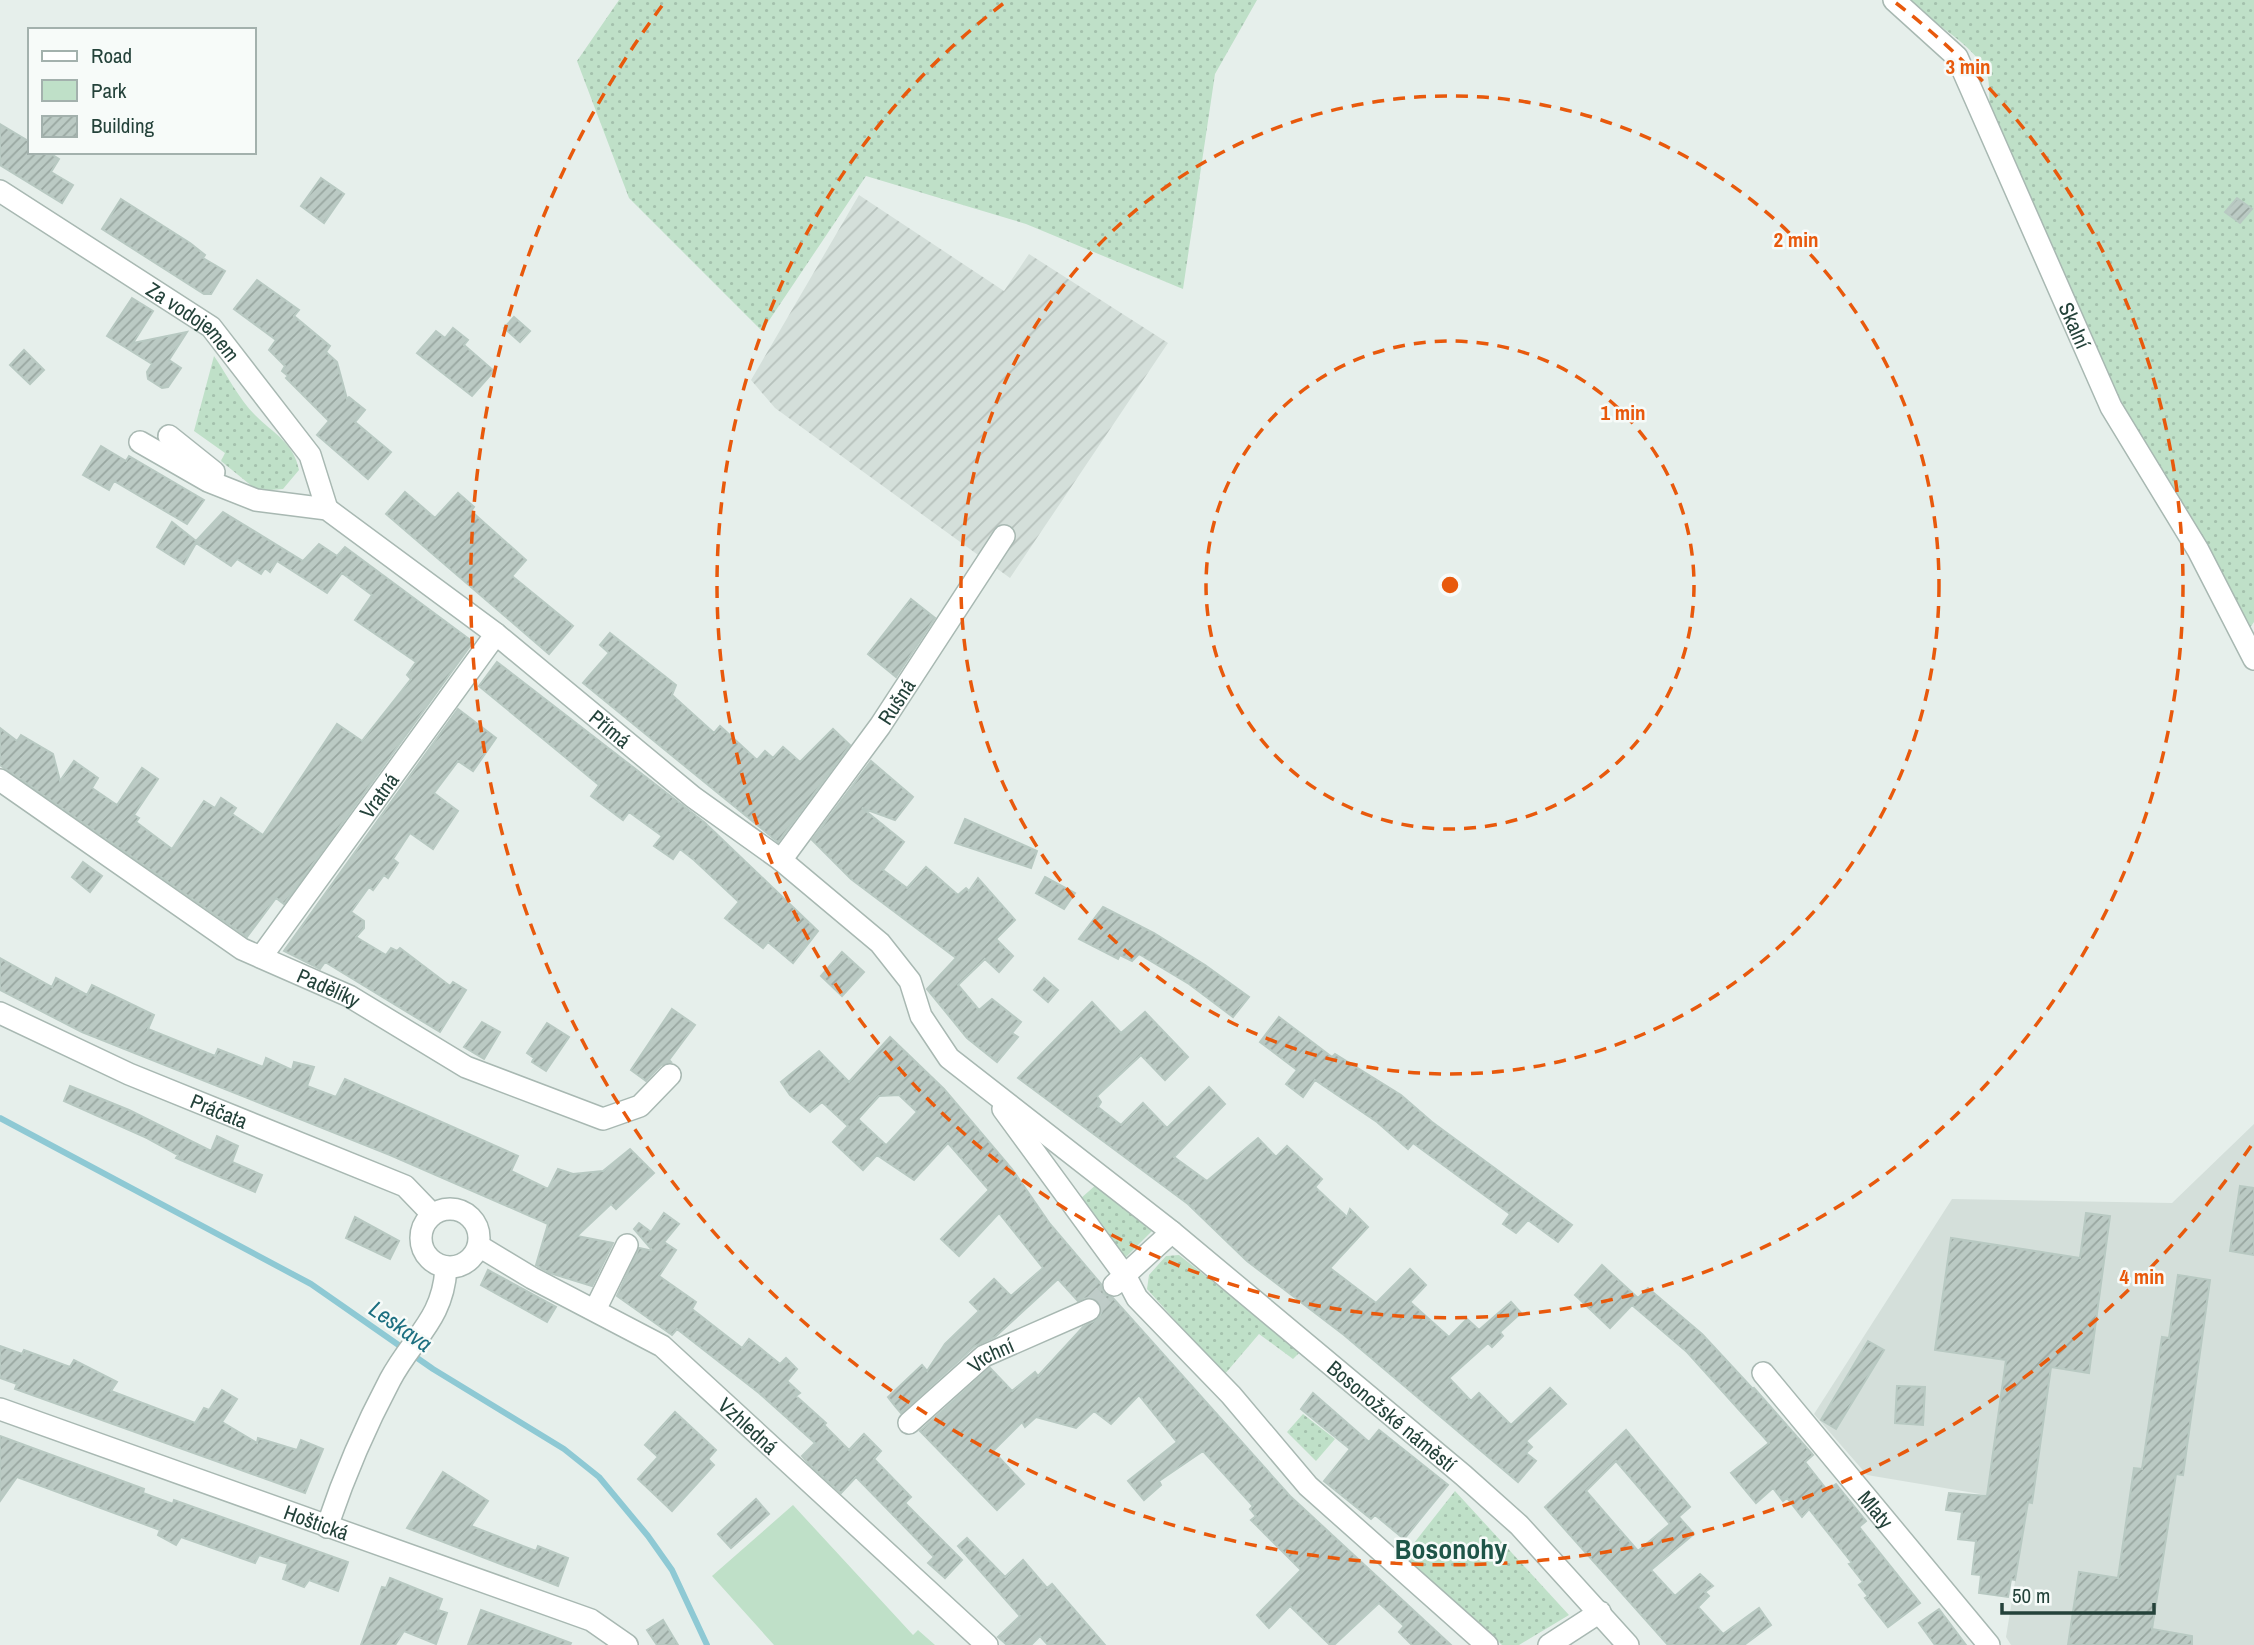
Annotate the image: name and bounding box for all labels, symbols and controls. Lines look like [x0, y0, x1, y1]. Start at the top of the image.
legend [28, 28, 256, 154]
text: Road [91, 41, 132, 70]
text: 3 min [1946, 52, 1990, 81]
text: Park [91, 76, 127, 105]
text: Building [91, 111, 155, 140]
text: 2 min [1774, 225, 1818, 254]
street label: Za vodojemem [141, 275, 247, 367]
street label: Skalní [2052, 297, 2098, 353]
text: 1 min [1601, 398, 1645, 427]
centre of rings [1438, 573, 1462, 597]
street label: Rušná [870, 672, 922, 730]
street label: Přímá [583, 703, 637, 755]
street label: Vratná [352, 766, 405, 824]
street label: Padělíky [293, 961, 366, 1014]
street label: Práčata [186, 1086, 253, 1135]
text: 4 min [2120, 1262, 2164, 1291]
water label: Leskava [363, 1293, 439, 1359]
street label: Vrchní [961, 1330, 1018, 1379]
street label: Bosonožské náměstí [1321, 1353, 1463, 1478]
street label: Vzhledná [712, 1390, 785, 1461]
street label: Mlaty [1852, 1484, 1901, 1535]
street label: Hoštická [280, 1497, 353, 1547]
district label: Bosonohy [1395, 1530, 1507, 1568]
scale bar [2002, 1572, 2154, 1616]
text: 50 m [2012, 1581, 2050, 1610]

